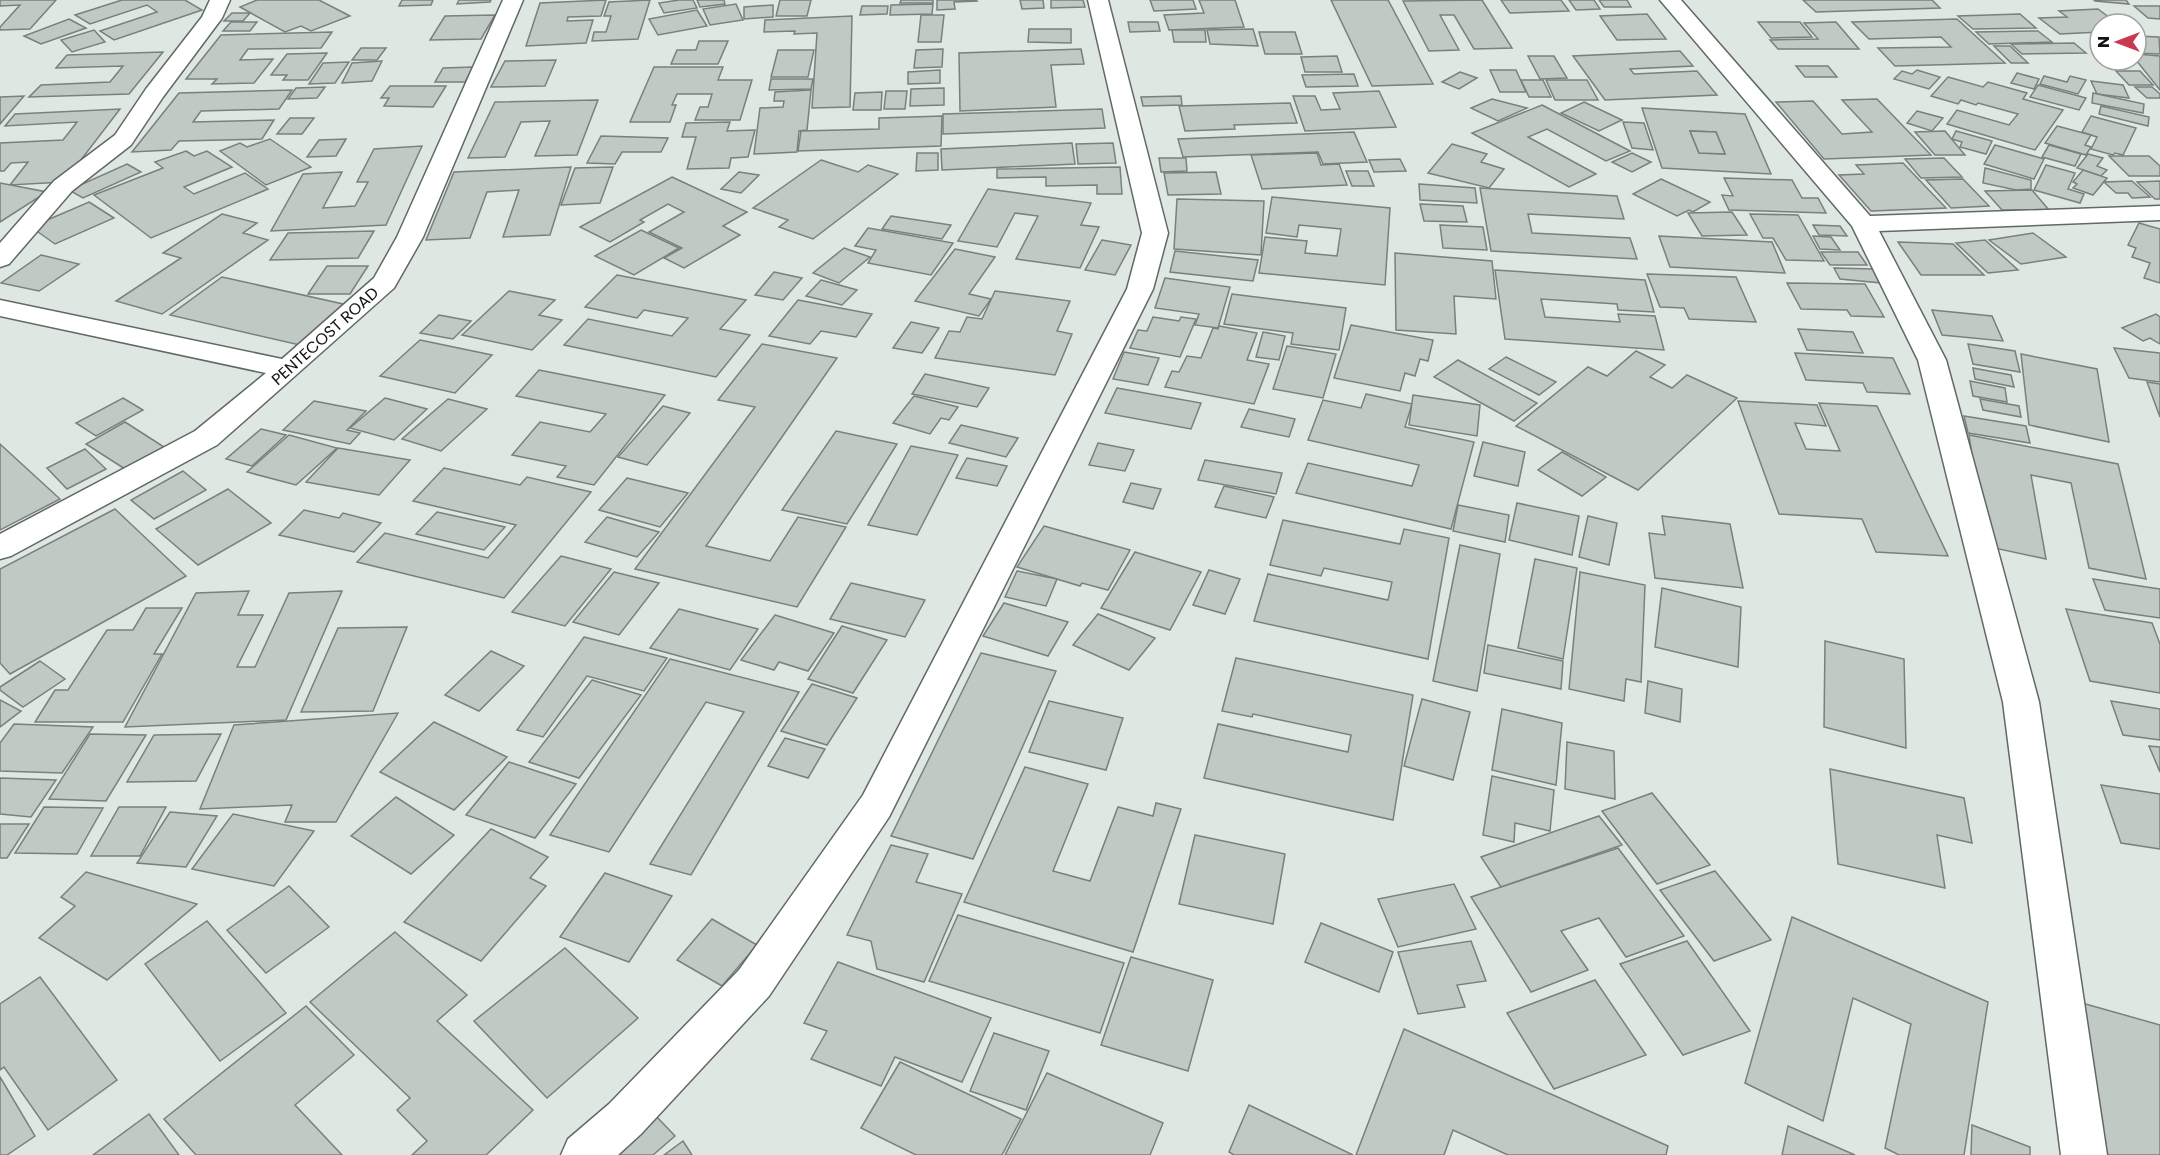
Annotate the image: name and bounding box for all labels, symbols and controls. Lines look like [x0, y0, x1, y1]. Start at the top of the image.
north arrow [2088, 12, 2148, 72]
text: N [2092, 36, 2115, 48]
street label: PENTECOST ROAD [266, 282, 384, 390]

